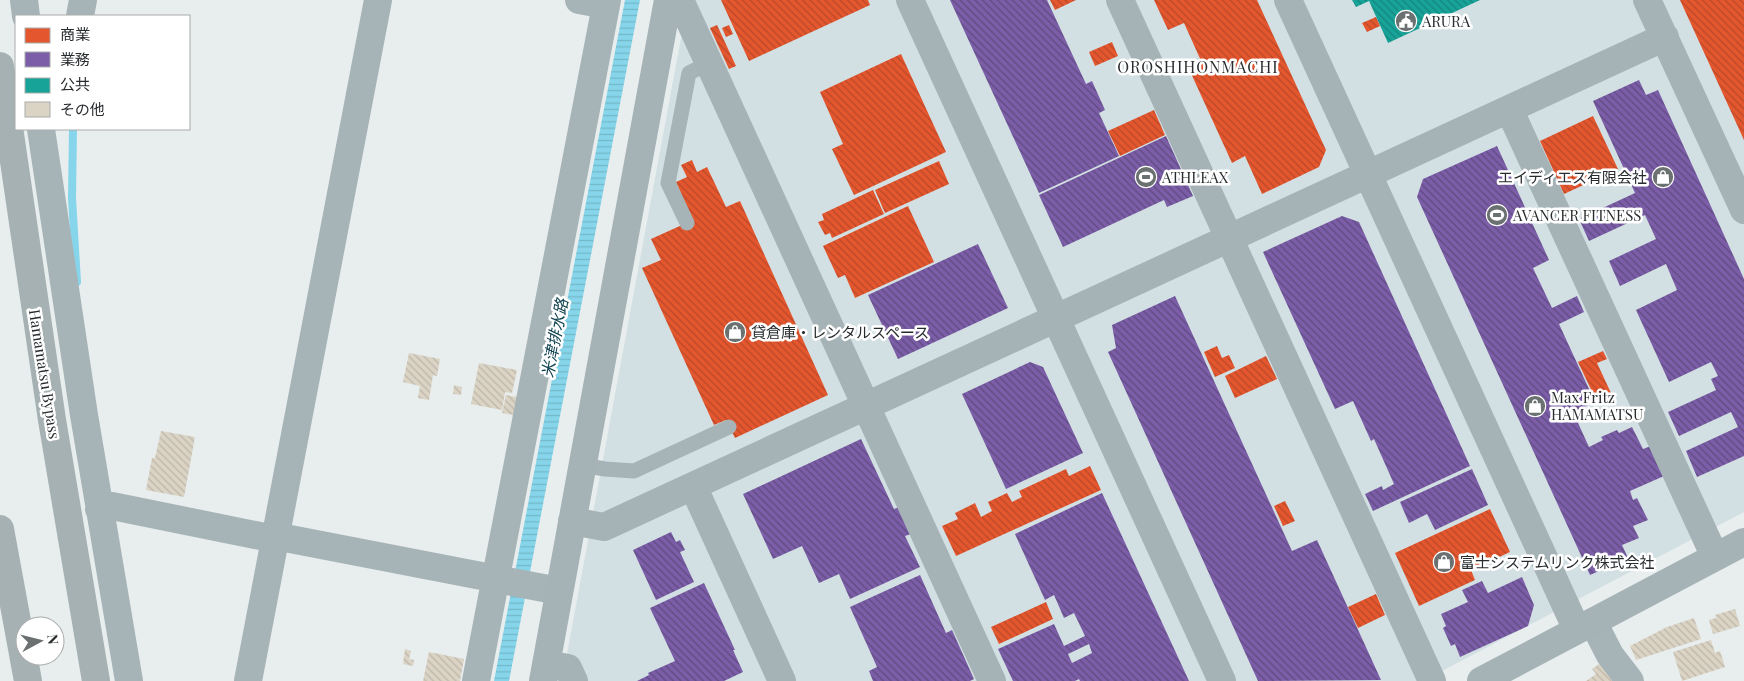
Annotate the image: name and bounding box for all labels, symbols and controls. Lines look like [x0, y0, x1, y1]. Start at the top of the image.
public building icon: ARURA [1394, 9, 1418, 33]
place label: ARURA [1421, 11, 1471, 31]
legend [15, 15, 190, 130]
text: 商業 [60, 24, 90, 44]
text: 業務 [60, 49, 90, 69]
district label: OROSHIHONMACHI [1117, 56, 1279, 77]
text: 公共 [60, 74, 90, 94]
text: その他 [60, 99, 105, 119]
sports icon: ATHLEAX [1134, 165, 1158, 189]
shop icon: エイディエス有限会社 [1651, 165, 1675, 189]
place label: ATHLEAX [1161, 167, 1229, 187]
place label: エイディエス有限会社 [1498, 167, 1647, 187]
sports icon: AVANCER FITNESS [1485, 203, 1509, 227]
place label: AVANCER FITNESS [1512, 205, 1641, 225]
water label: 米津排水路 [536, 295, 572, 379]
street label: Hamamatsu Bypass [25, 308, 65, 440]
shop icon: 貸倉庫・レンタルスペース [723, 320, 747, 344]
place label: 貸倉庫・レンタルスペース [751, 322, 929, 342]
place label: Max Fritz HAMAMATSU [1551, 387, 1643, 424]
shop icon: Max Fritz HAMAMATSU [1523, 394, 1547, 418]
shop icon: 富士システムリンク株式会社 [1432, 550, 1456, 574]
place label: 富士システムリンク株式会社 [1460, 552, 1655, 572]
north arrow [15, 616, 65, 666]
text: N [43, 633, 63, 646]

